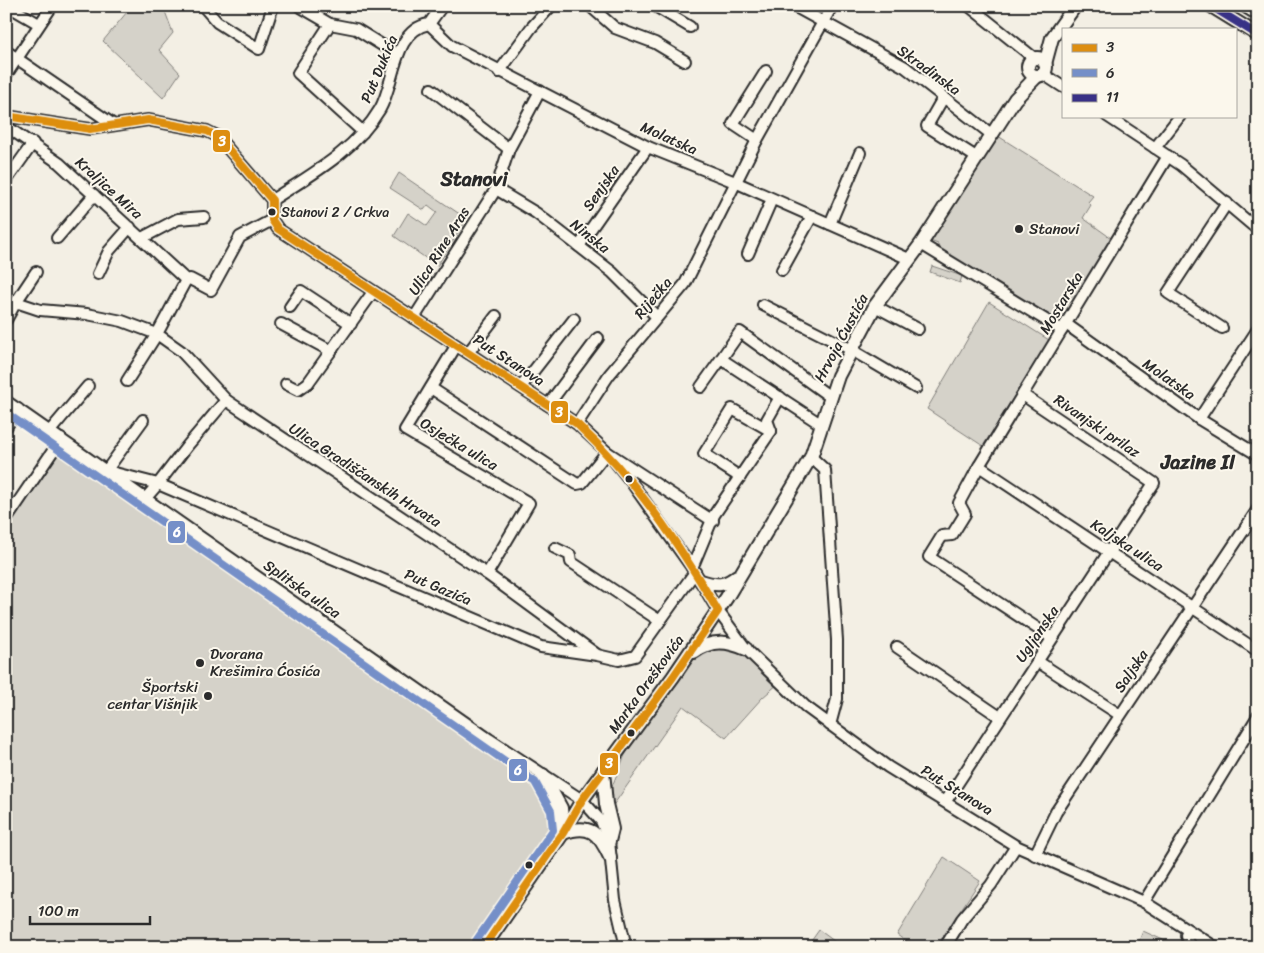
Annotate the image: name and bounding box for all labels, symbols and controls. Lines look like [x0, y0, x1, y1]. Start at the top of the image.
legend [1062, 28, 1236, 118]
street label: Put Dukića [353, 30, 405, 107]
text: 3 [1106, 34, 1114, 60]
street label: Skradinska [892, 38, 967, 102]
text: 6 [1106, 60, 1115, 86]
text: 11 [1106, 84, 1119, 110]
street label: Molatska [636, 114, 702, 162]
line badge: 3 [212, 129, 231, 153]
text: 3 [217, 129, 226, 154]
street label: Kraljice Mira [69, 150, 149, 226]
street label: Senjska [576, 159, 627, 217]
district label: Stanovi [439, 162, 509, 197]
place label: Stanovi 2 / Crkva [281, 200, 389, 225]
street label: Ulica Rine Aras [401, 201, 477, 301]
marker: Stanovi 2 / Crkva [267, 207, 277, 217]
street label: Ninska [564, 212, 616, 260]
place label: Stanovi [1029, 216, 1080, 242]
marker: Stanovi [1013, 223, 1025, 235]
street label: Mostarska [1032, 266, 1090, 339]
street label: Riječka [627, 271, 679, 325]
street label: Hrvoja Ćustića [807, 289, 876, 387]
street label: Put Stanova [468, 327, 551, 393]
street label: Molatska [1137, 351, 1201, 407]
street label: Rivanjski prilaz [1048, 387, 1147, 465]
line badge: 3 [550, 400, 569, 424]
text: 3 [554, 400, 563, 425]
street label: Osječka ulica [415, 410, 504, 478]
street label: Ulica Gradiščanskih Hrvata [283, 416, 447, 535]
district label: Jazine II [1160, 445, 1236, 480]
unlabelled marker [624, 474, 634, 484]
street label: Kaljska ulica [1085, 512, 1169, 579]
line badge: 6 [167, 520, 186, 544]
text: 6 [172, 520, 181, 545]
street label: Splitska ulica [258, 553, 347, 626]
street label: Put Gazića [400, 561, 476, 613]
street label: Ugljanska [1008, 600, 1066, 668]
street label: Marka Oreškovića [601, 629, 691, 739]
place label: Dvorana Krešimira Ćosića [210, 641, 321, 684]
street label: Saljska [1107, 644, 1155, 698]
marker: Dvorana Krešimira Ćosića [194, 657, 206, 669]
place label: Športski centar Višnjik [107, 674, 199, 717]
marker: Športski centar Višnjik [202, 690, 214, 702]
unlabelled marker [626, 728, 636, 738]
text: 3 [604, 751, 613, 776]
line badge: 3 [599, 752, 619, 776]
street label: Put Stanova [916, 757, 999, 823]
line badge: 6 [508, 758, 528, 782]
text: 6 [513, 758, 522, 783]
unlabelled marker [524, 860, 534, 870]
scale bar [30, 893, 150, 925]
text: 100 m [38, 898, 79, 924]

